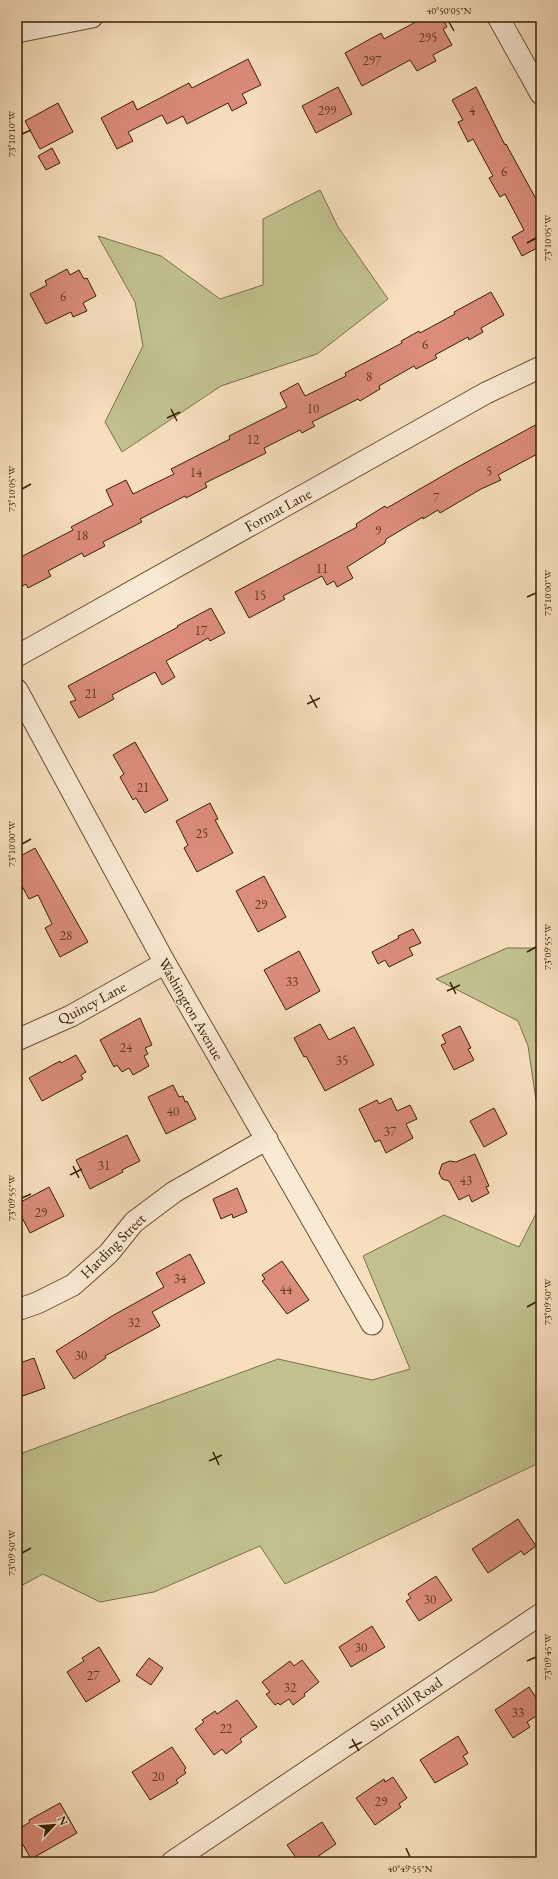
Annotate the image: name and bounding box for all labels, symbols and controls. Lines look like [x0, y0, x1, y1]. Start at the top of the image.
text: 40°50'05"N [427, 4, 472, 17]
house number: 295 [419, 29, 437, 46]
house number: 297 [363, 52, 382, 69]
house number: 299 [318, 102, 337, 119]
house number: 4 [469, 102, 476, 119]
text: 73°10'10"W [5, 110, 18, 157]
house number: 6 [501, 163, 507, 180]
text: 73°10'05"W [541, 214, 554, 261]
house number: 6 [60, 288, 66, 305]
house number: 6 [422, 336, 428, 353]
house number: 8 [366, 368, 372, 385]
house number: 10 [307, 400, 319, 417]
house number: 12 [247, 431, 260, 448]
house number: 5 [486, 463, 492, 480]
house number: 14 [190, 464, 203, 481]
text: 73°10'05"W [5, 465, 18, 512]
street label: Format Lane [241, 483, 315, 536]
house number: 7 [433, 489, 440, 506]
house number: 9 [375, 522, 382, 539]
house number: 18 [76, 527, 88, 544]
house number: 11 [316, 560, 328, 577]
text: 73°10'00"W [541, 569, 554, 616]
house number: 15 [254, 587, 266, 604]
house number: 17 [195, 622, 208, 639]
house number: 21 [85, 685, 97, 702]
house number: 21 [137, 779, 149, 796]
text: 73°10'00"W [5, 820, 18, 867]
house number: 25 [196, 825, 208, 842]
house number: 29 [255, 896, 268, 913]
text: 73°09'55"W [541, 923, 554, 970]
house number: 28 [60, 927, 72, 944]
street label: Washington Avenue [154, 954, 228, 1063]
house number: 33 [286, 973, 298, 990]
street label: Quincy Lane [54, 977, 129, 1029]
house number: 24 [120, 1039, 133, 1056]
house number: 35 [336, 1052, 348, 1069]
house number: 40 [167, 1103, 179, 1120]
house number: 37 [384, 1123, 397, 1140]
house number: 31 [98, 1157, 110, 1174]
house number: 43 [460, 1172, 472, 1189]
text: 73°09'55"W [5, 1174, 18, 1221]
house number: 29 [35, 1204, 48, 1221]
street label: Harding Street [76, 1209, 150, 1282]
house number: 34 [174, 1270, 187, 1287]
text: 73°09'50"W [541, 1278, 554, 1325]
house number: 44 [280, 1281, 293, 1298]
house number: 32 [128, 1314, 141, 1331]
house number: 30 [75, 1347, 87, 1364]
text: 73°09'50"W [5, 1529, 18, 1576]
house number: 30 [424, 1591, 436, 1608]
text: 73°09'45"W [541, 1633, 554, 1680]
house number: 30 [355, 1639, 367, 1656]
house number: 27 [87, 1667, 100, 1684]
street label: Sun Hill Road [366, 1672, 446, 1735]
house number: 32 [284, 1679, 297, 1696]
house number: 33 [512, 1704, 524, 1721]
house number: 22 [220, 1720, 233, 1737]
house number: 20 [152, 1768, 164, 1785]
house number: 29 [375, 1793, 388, 1810]
north arrow [34, 1805, 74, 1845]
text: N [55, 1814, 71, 1828]
text: 40°49'55"N [388, 1862, 433, 1875]

